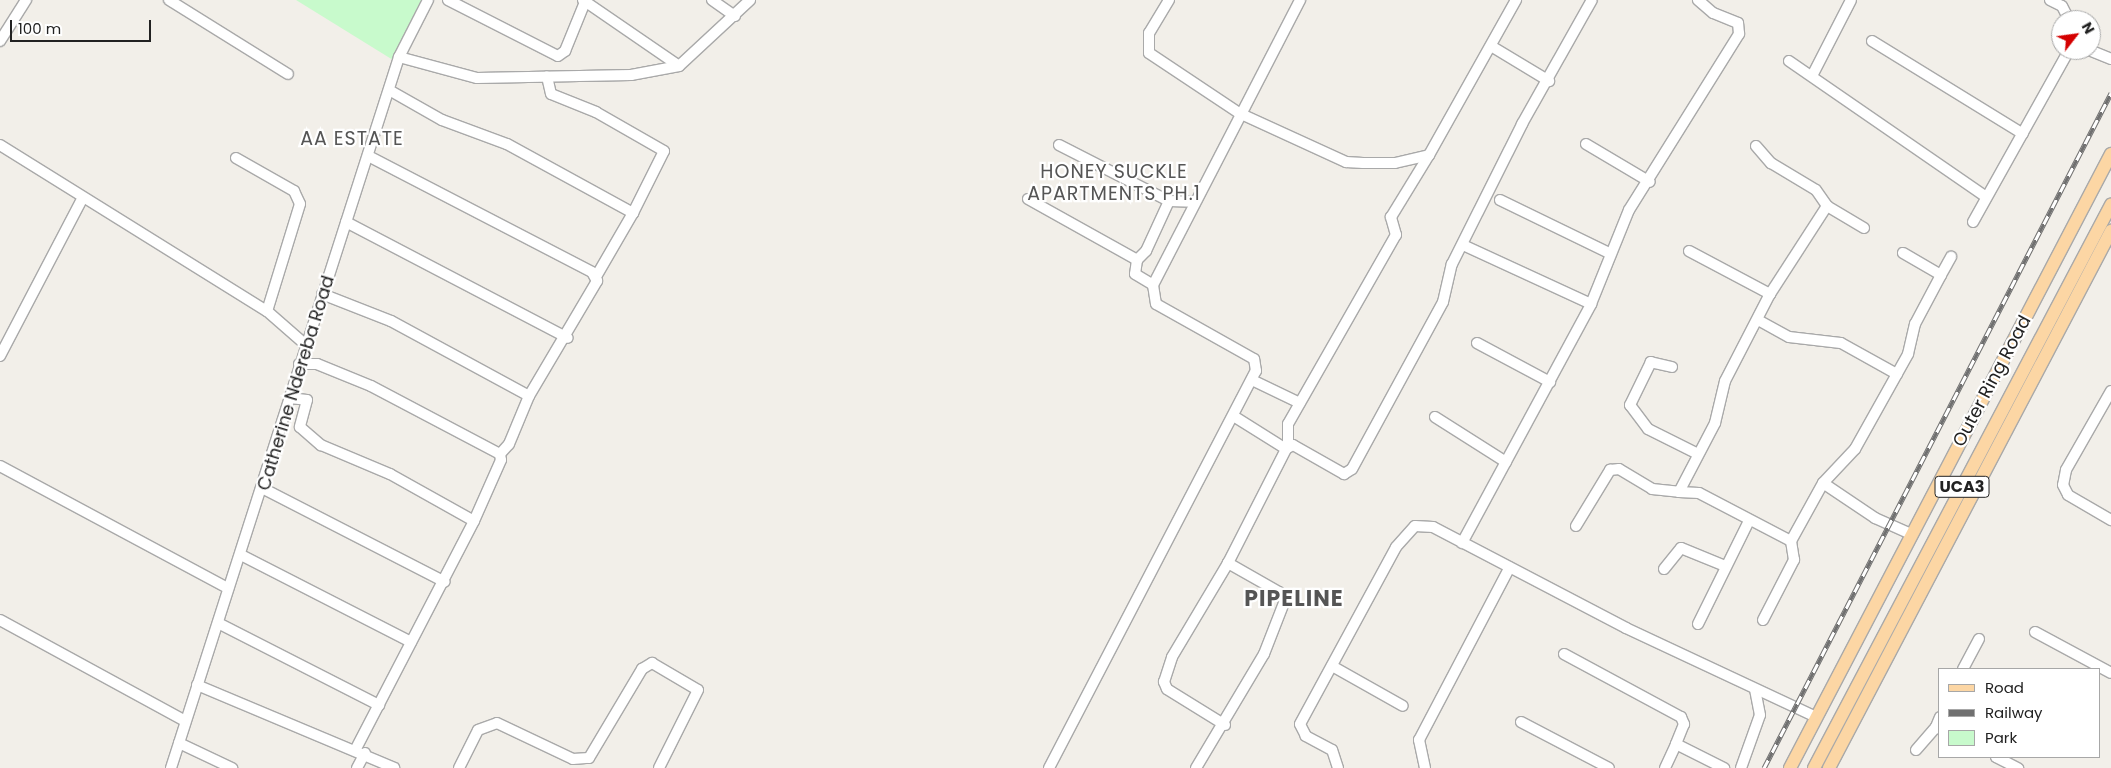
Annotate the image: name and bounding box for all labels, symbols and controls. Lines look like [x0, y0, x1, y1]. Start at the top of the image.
scale bar [12, 10, 154, 42]
north arrow [2051, 10, 2101, 60]
text: 100 m [18, 18, 61, 39]
text: N [2077, 18, 2099, 38]
district label: AA ESTATE [299, 128, 405, 150]
district label: HONEY SUCKLE APARTMENTS PH.1 [1025, 161, 1203, 205]
street label: Catherine Ndereba Road [253, 273, 339, 493]
street label: Outer Ring Road [1948, 312, 2036, 450]
road number: UCA3 [1934, 474, 1990, 501]
district label: PIPELINE [1243, 586, 1345, 612]
legend [1938, 668, 2101, 758]
text: Road [1985, 677, 2024, 698]
text: Railway [1985, 702, 2043, 723]
text: Park [1985, 727, 2017, 748]

